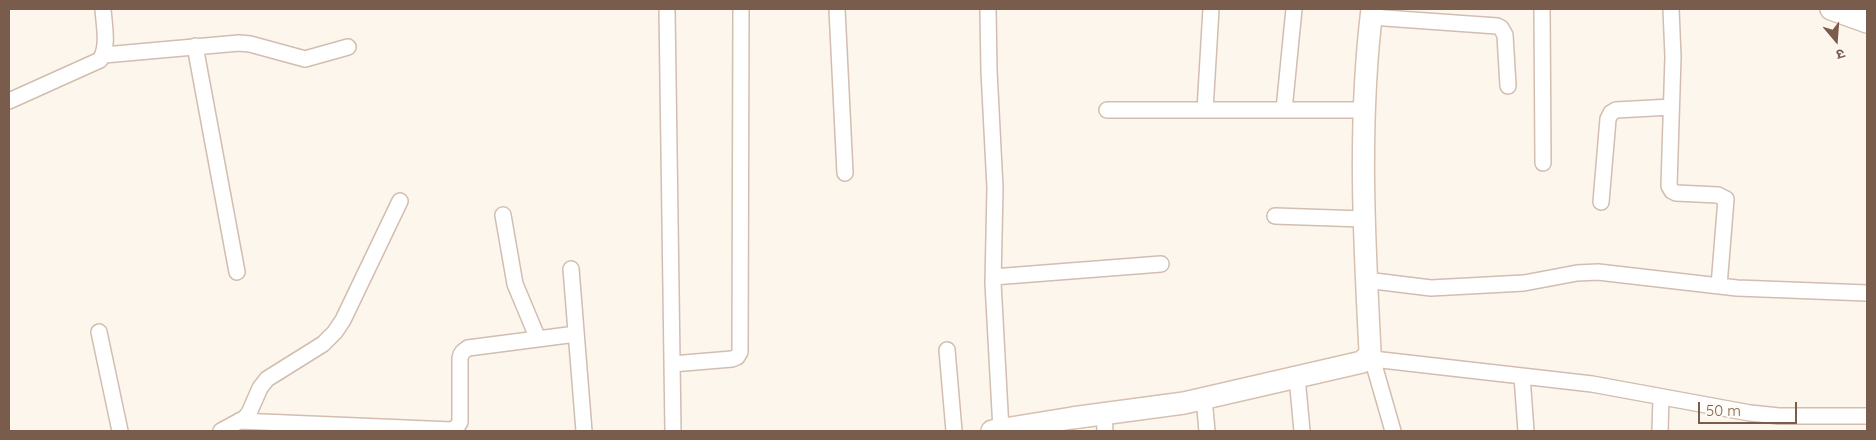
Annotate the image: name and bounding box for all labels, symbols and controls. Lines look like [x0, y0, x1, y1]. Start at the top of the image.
north arrow [1811, 15, 1861, 65]
text: उ [1834, 44, 1847, 64]
scale bar [1701, 392, 1800, 424]
text: 50 m [1706, 401, 1741, 420]

